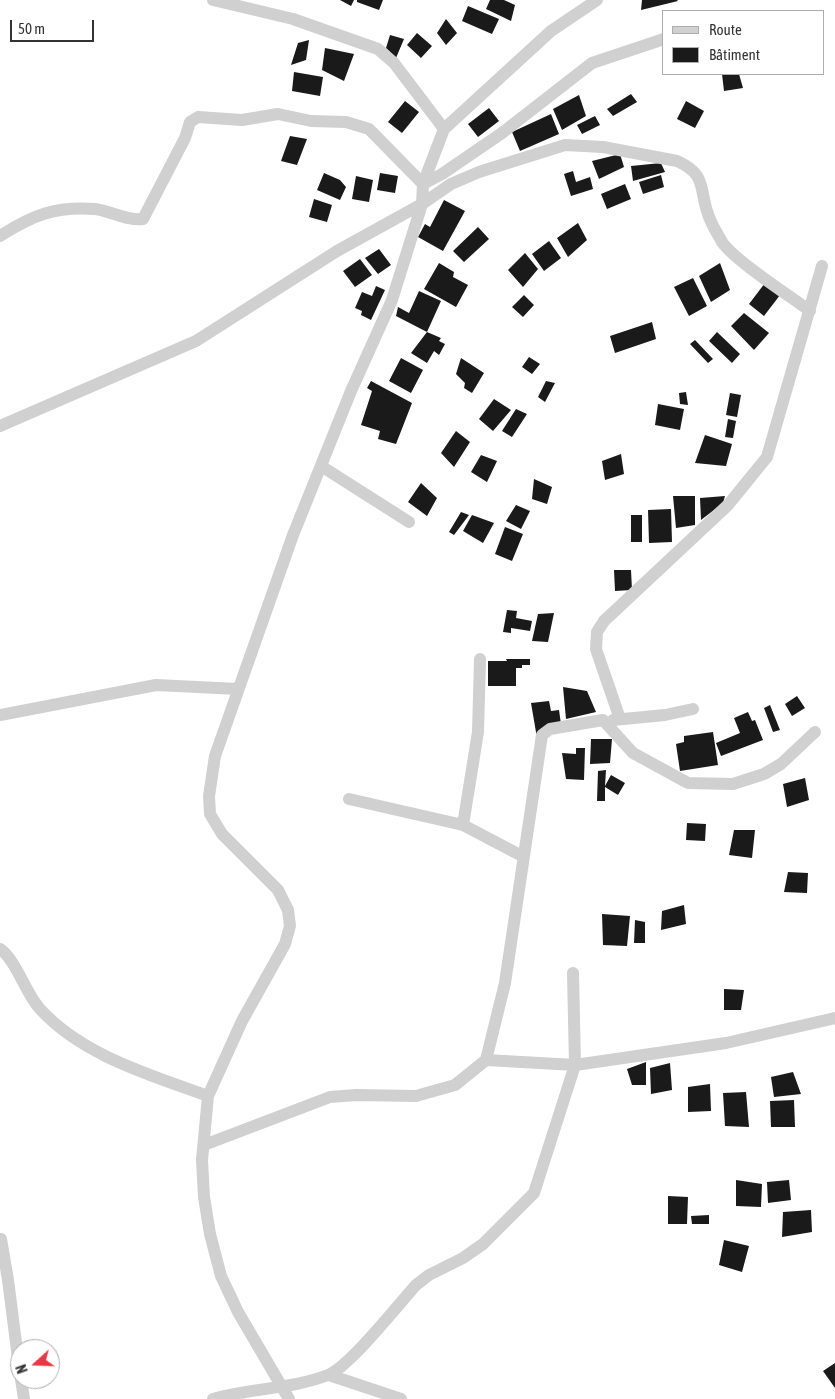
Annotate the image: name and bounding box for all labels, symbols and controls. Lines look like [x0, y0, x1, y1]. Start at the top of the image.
scale bar [12, 10, 96, 42]
legend [662, 10, 825, 75]
text: 50 m [18, 20, 45, 37]
text: Route [709, 21, 742, 38]
text: Bâtiment [709, 46, 760, 63]
north arrow [10, 1339, 60, 1389]
text: N [13, 1362, 31, 1375]

